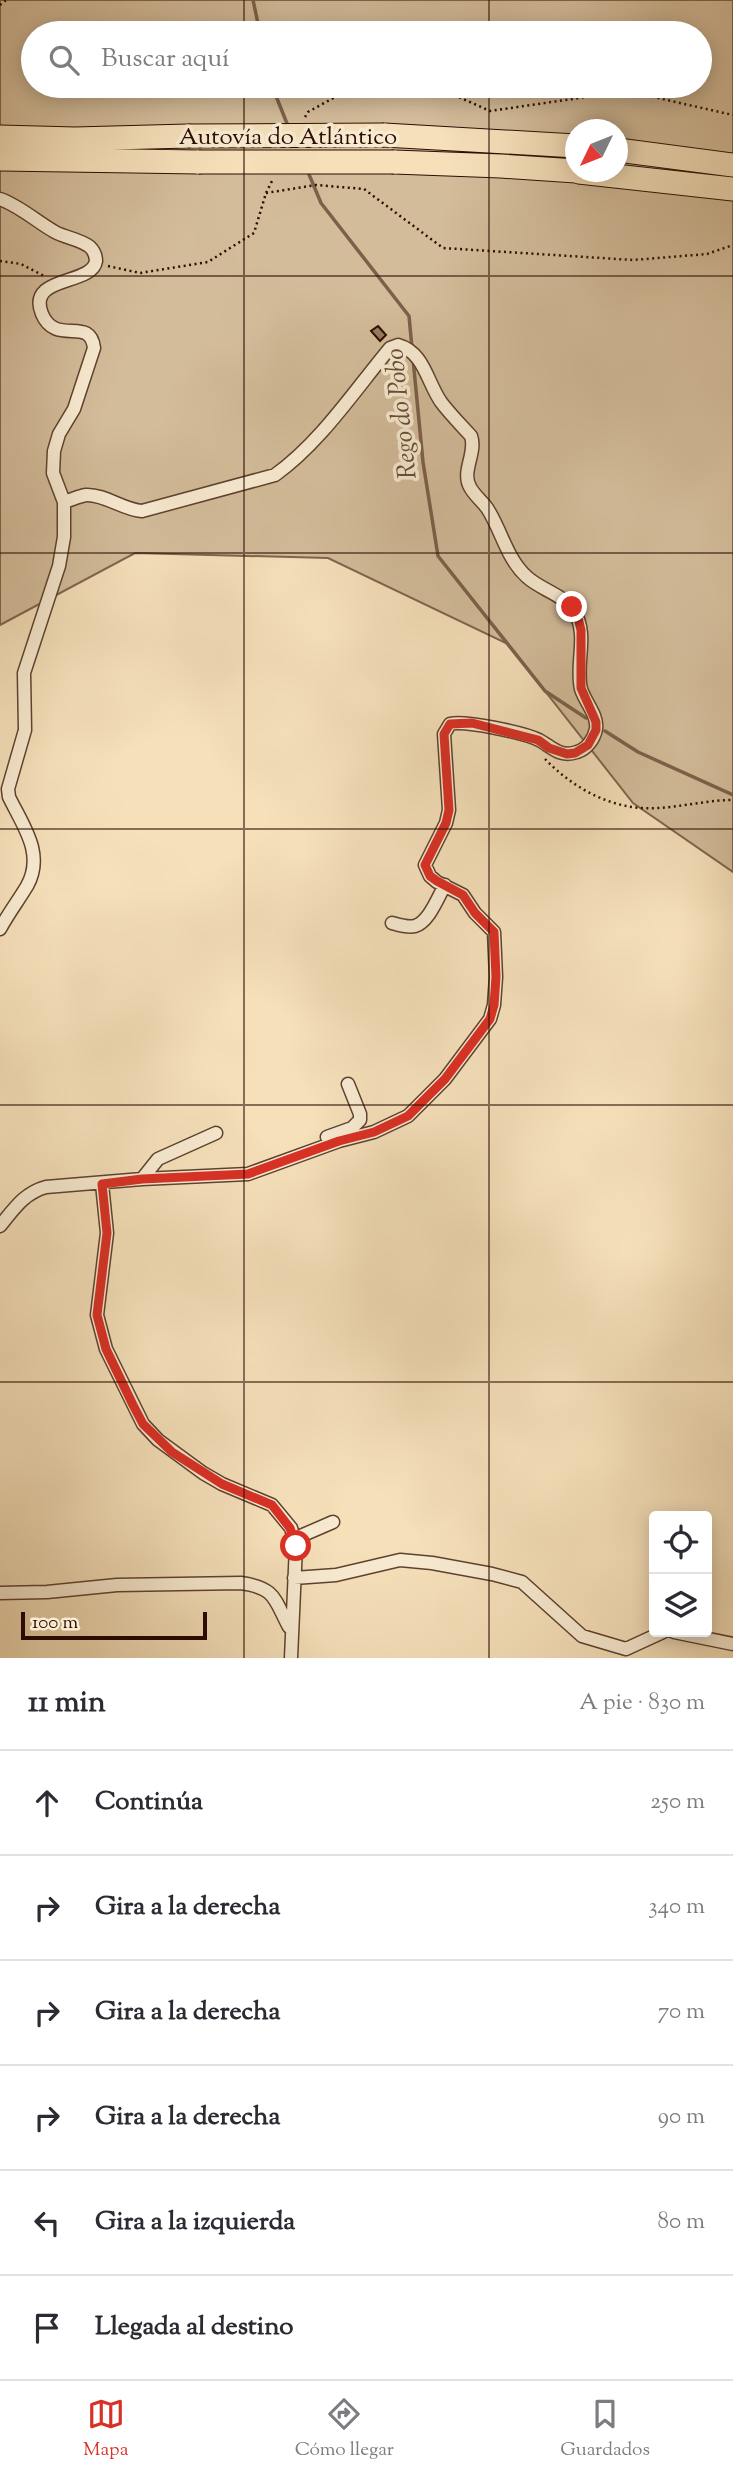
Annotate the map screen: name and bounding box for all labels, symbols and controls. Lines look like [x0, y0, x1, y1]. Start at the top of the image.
search box [21, 21, 712, 98]
icon: search [45, 41, 83, 79]
text: Buscar aquí [101, 41, 230, 78]
north arrow [565, 119, 628, 182]
street label: Autovía do Atlántico [179, 121, 397, 155]
water label: Rego do Pobo [377, 346, 428, 481]
route end [556, 591, 587, 622]
map controls [649, 1511, 712, 1637]
button: locate [649, 1511, 712, 1574]
route start [280, 1530, 311, 1561]
button: layers [649, 1574, 712, 1637]
scale bar [21, 1609, 206, 1641]
text: 100 m [32, 1610, 78, 1637]
text: 11 min [28, 1682, 106, 1725]
text: A pie · 830 m [579, 1687, 705, 1720]
icon: ahead [28, 1784, 66, 1822]
text: Continúa [95, 1784, 203, 1821]
text: 250 m [650, 1786, 705, 1819]
icon: right [28, 1889, 66, 1927]
text: Gira a la derecha [95, 1889, 280, 1926]
text: 340 m [648, 1891, 705, 1924]
icon: right [28, 1994, 66, 2032]
text: Gira a la derecha [95, 1994, 280, 2031]
text: 70 m [658, 1996, 705, 2029]
icon: right [28, 2099, 66, 2137]
text: Gira a la derecha [95, 2099, 280, 2136]
text: 90 m [658, 2101, 705, 2134]
icon: left [28, 2204, 66, 2242]
text: Gira a la izquierda [95, 2204, 295, 2241]
text: 80 m [657, 2206, 705, 2239]
icon: arrive [28, 2309, 66, 2347]
text: Llegada al destino [95, 2309, 293, 2346]
tab: Mapa [83, 2395, 128, 2464]
tab: Cómo llegar [295, 2395, 394, 2464]
tab: Guardados [560, 2395, 650, 2464]

